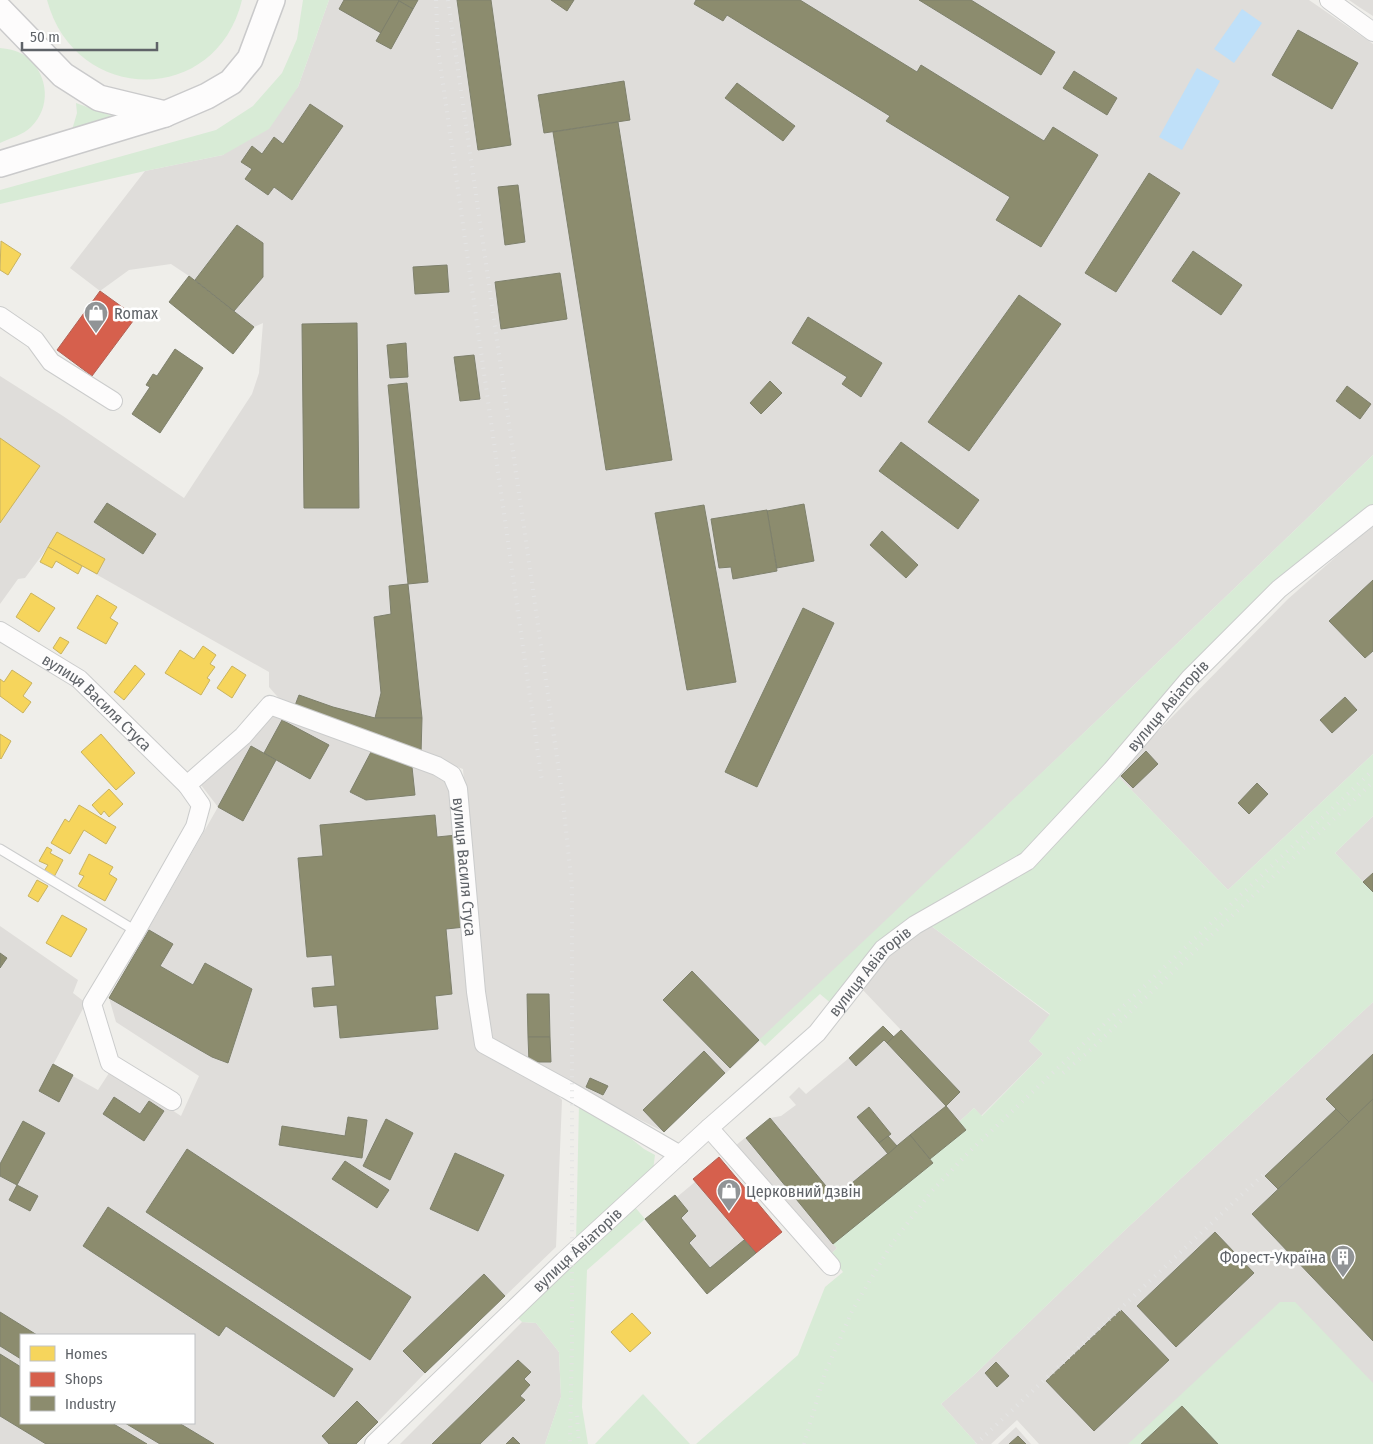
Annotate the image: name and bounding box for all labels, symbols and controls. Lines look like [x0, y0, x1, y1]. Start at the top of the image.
scale bar [22, 20, 158, 52]
text: 50 m [30, 28, 60, 46]
shop icon: Romax [83, 300, 109, 334]
place label: Romax [114, 304, 158, 323]
street label: вулиця Василя Стуса [39, 650, 155, 755]
street label: вулиця Авіаторів [1123, 656, 1213, 755]
street label: вулиця Василя Стуса [449, 797, 480, 937]
street label: вулиця Авіаторів [825, 922, 915, 1020]
shop icon: Церковний дзвін [716, 1178, 742, 1212]
place label: Церковний дзвін [746, 1182, 861, 1201]
street label: вулиця Авіаторів [529, 1204, 626, 1296]
building icon: Форест-Україна [1330, 1244, 1356, 1278]
place label: Форест-Україна [1220, 1248, 1326, 1267]
legend [20, 1334, 195, 1424]
text: Homes [65, 1345, 107, 1363]
text: Shops [65, 1370, 103, 1388]
text: Industry [65, 1395, 116, 1413]

